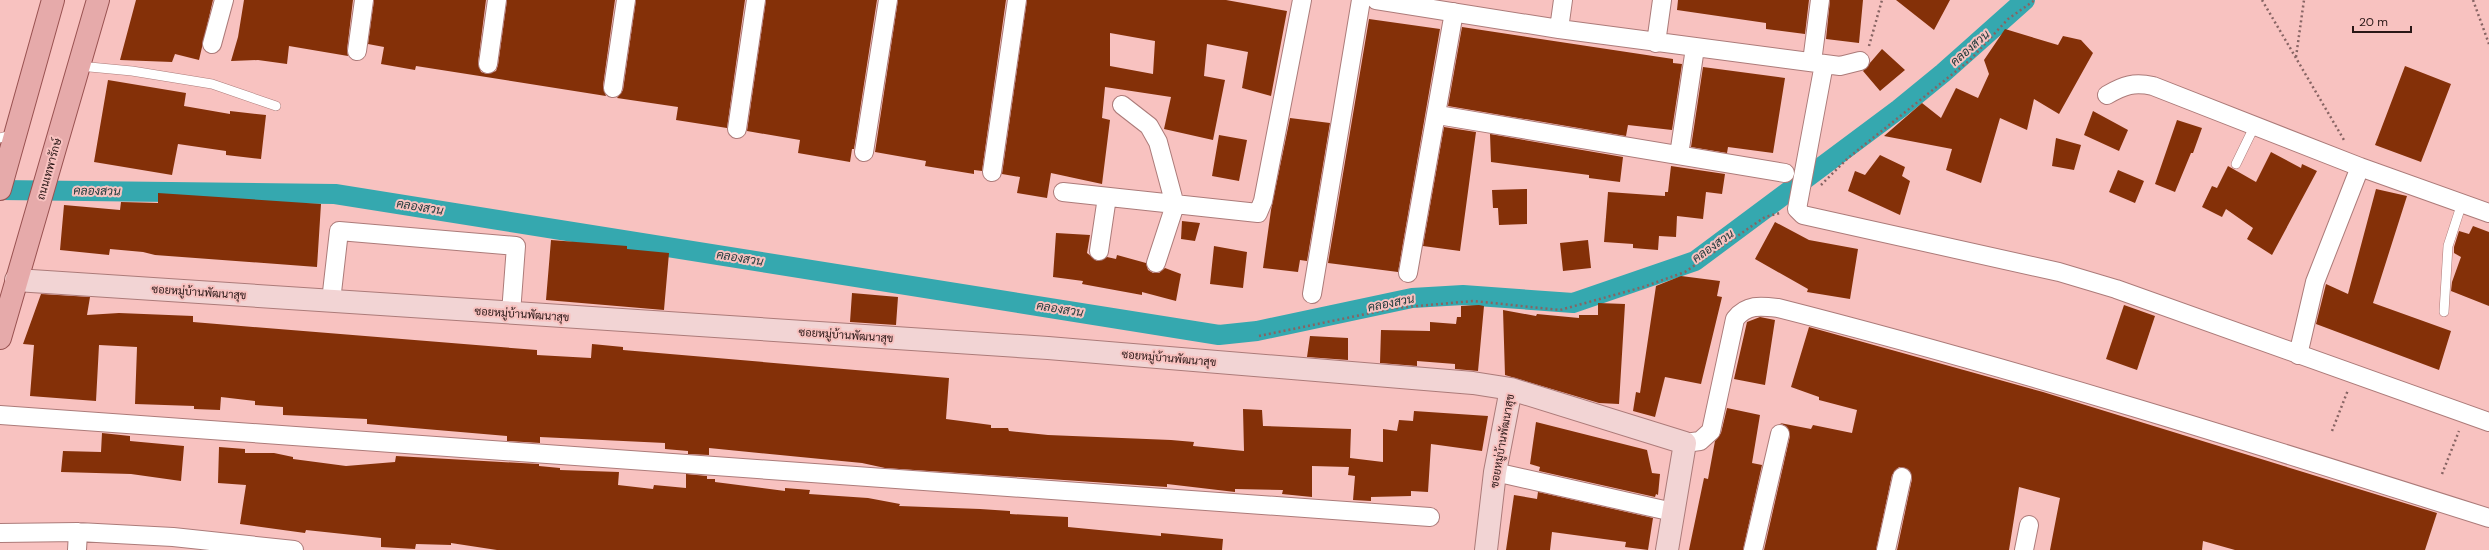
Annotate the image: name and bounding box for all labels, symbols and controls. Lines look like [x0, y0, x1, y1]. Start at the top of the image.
scale bar [2353, 8, 2411, 34]
text: 20 m [2359, 14, 2388, 30]
water label: คลองสวน [1947, 26, 1993, 70]
street label: ถนนเทพารักษ์ [33, 136, 65, 201]
water label: คลองสวน [73, 183, 121, 199]
water label: คลองสวน [395, 195, 445, 219]
water label: คลองสวน [1689, 226, 1737, 266]
water label: คลองสวน [715, 246, 765, 270]
street label: ซอยหมู่บ้านพัฒนาสุข [151, 282, 247, 304]
water label: คลองสวน [1366, 291, 1416, 315]
water label: คลองสวน [1035, 297, 1085, 321]
street label: ซอยหมู่บ้านพัฒนาสุข [474, 304, 570, 326]
street label: ซอยหมู่บ้านพัฒนาสุข [798, 325, 894, 347]
street label: ซอยหมู่บ้านพัฒนาสุข [1121, 347, 1217, 371]
street label: ซอยหมู่บ้านพัฒนาสุข [1487, 393, 1519, 489]

